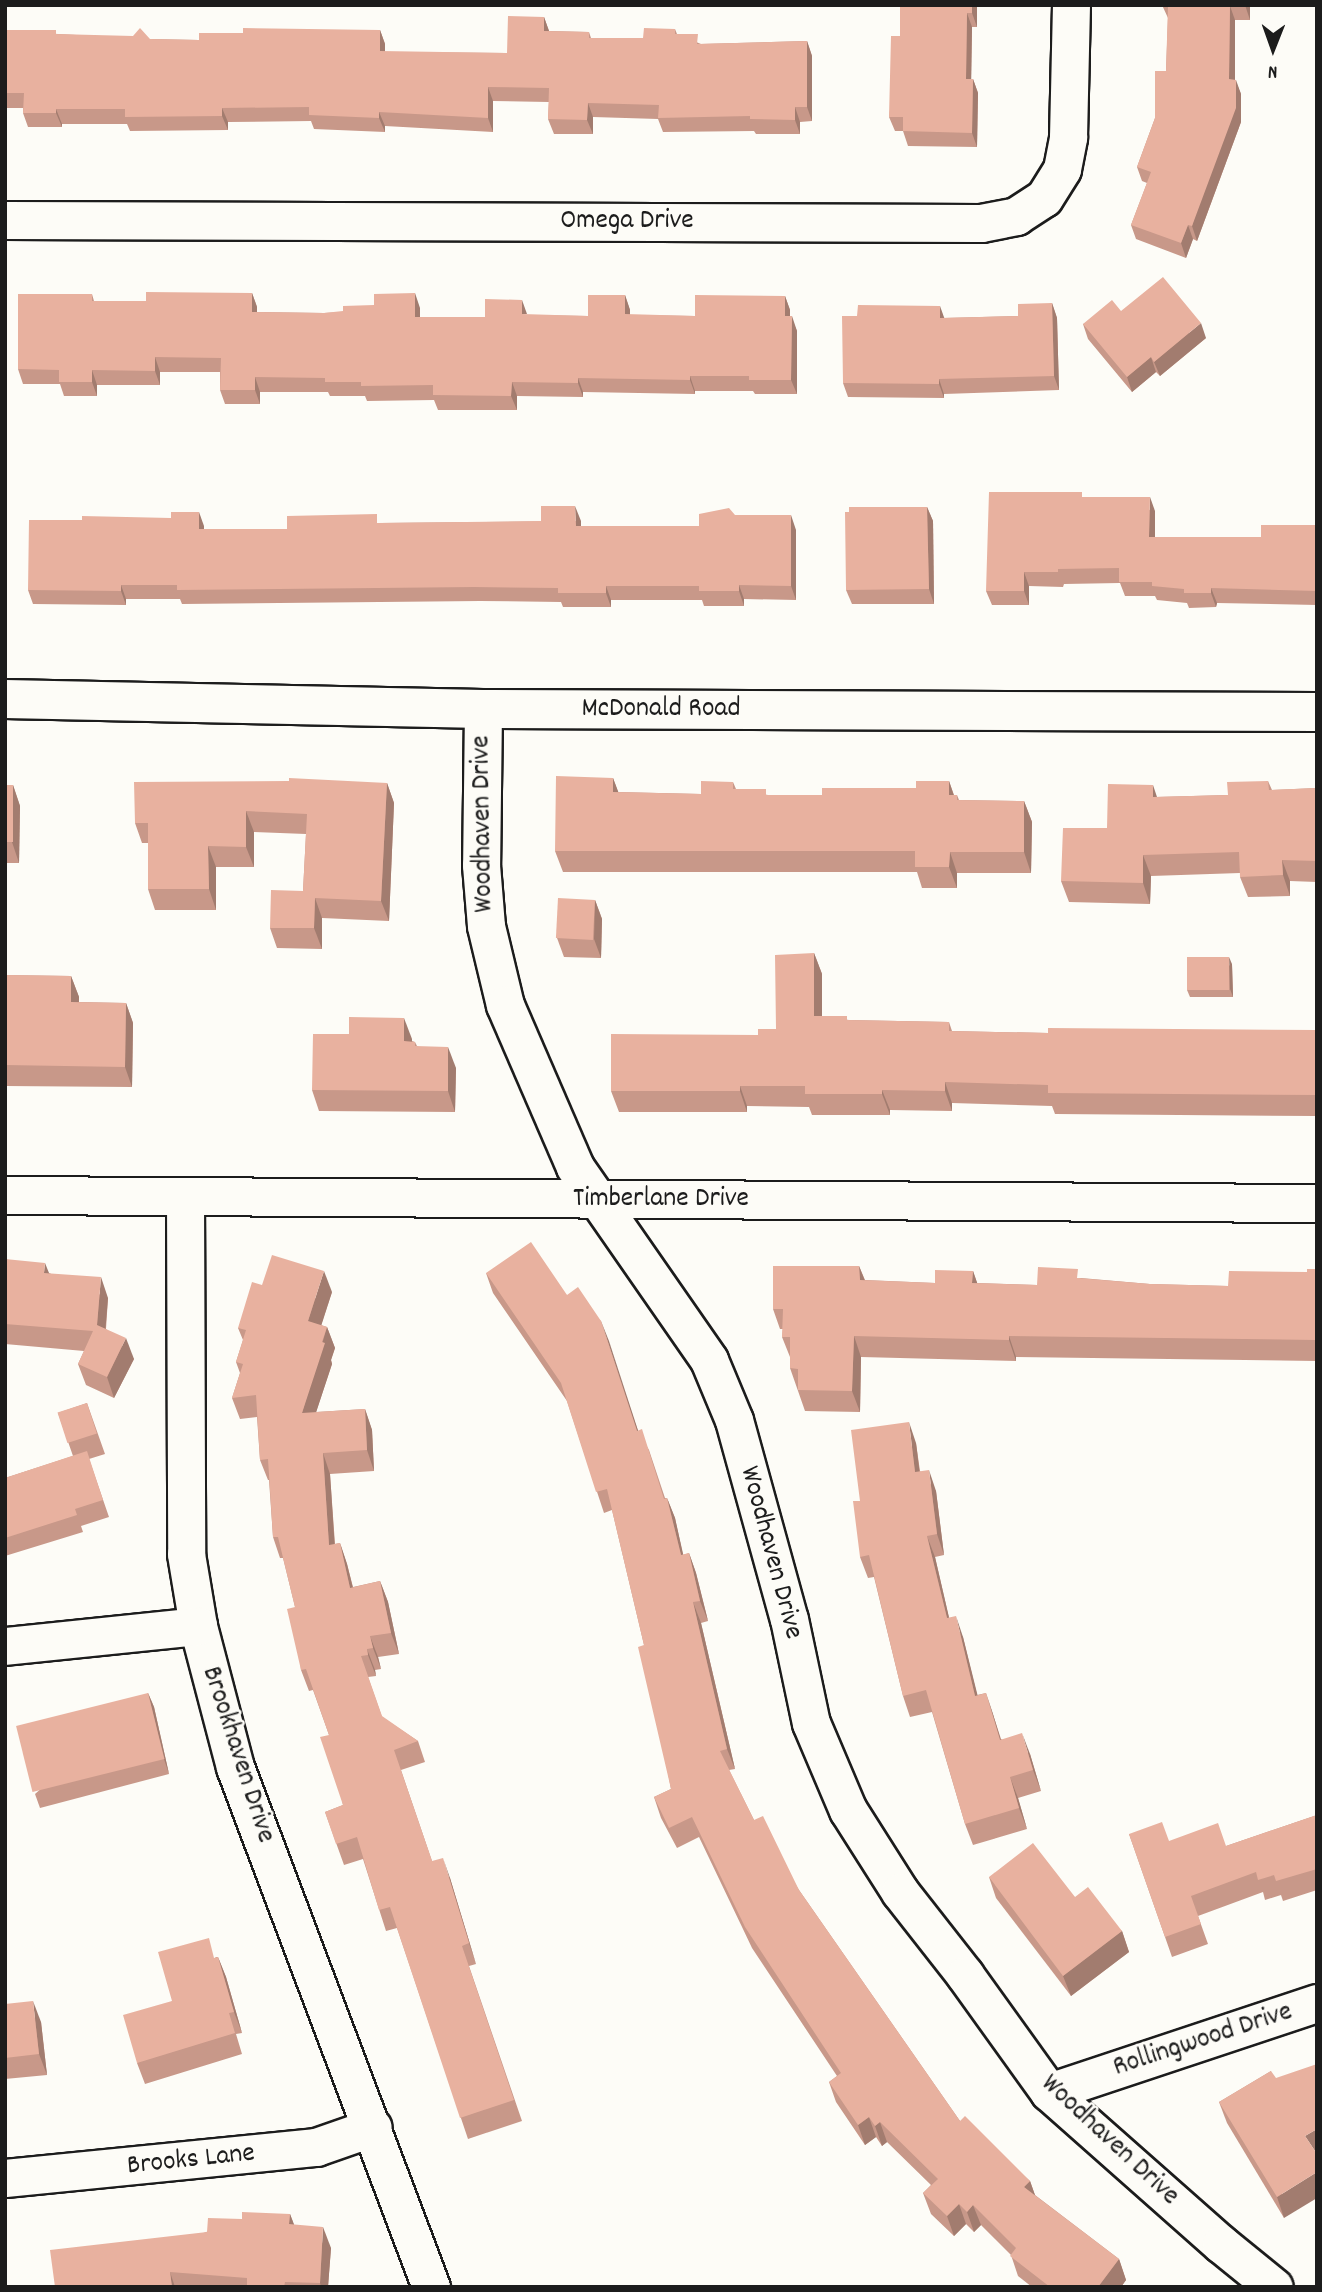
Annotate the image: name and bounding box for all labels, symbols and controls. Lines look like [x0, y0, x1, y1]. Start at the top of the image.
north arrow [1238, 14, 1308, 84]
text: N [1268, 57, 1278, 84]
street label: Omega Drive [560, 205, 694, 239]
street label: McDonald Road [581, 693, 741, 727]
street label: Woodhaven Drive [466, 735, 502, 913]
street label: Timberlane Drive [573, 1183, 749, 1217]
street label: Woodhaven Drive [731, 1463, 809, 1643]
street label: Brookhaven Drive [193, 1663, 281, 1847]
street label: Rollingwood Drive [1109, 1996, 1297, 2086]
street label: Woodhaven Drive [1033, 2068, 1185, 2214]
street label: Brooks Lane [126, 2138, 256, 2184]

